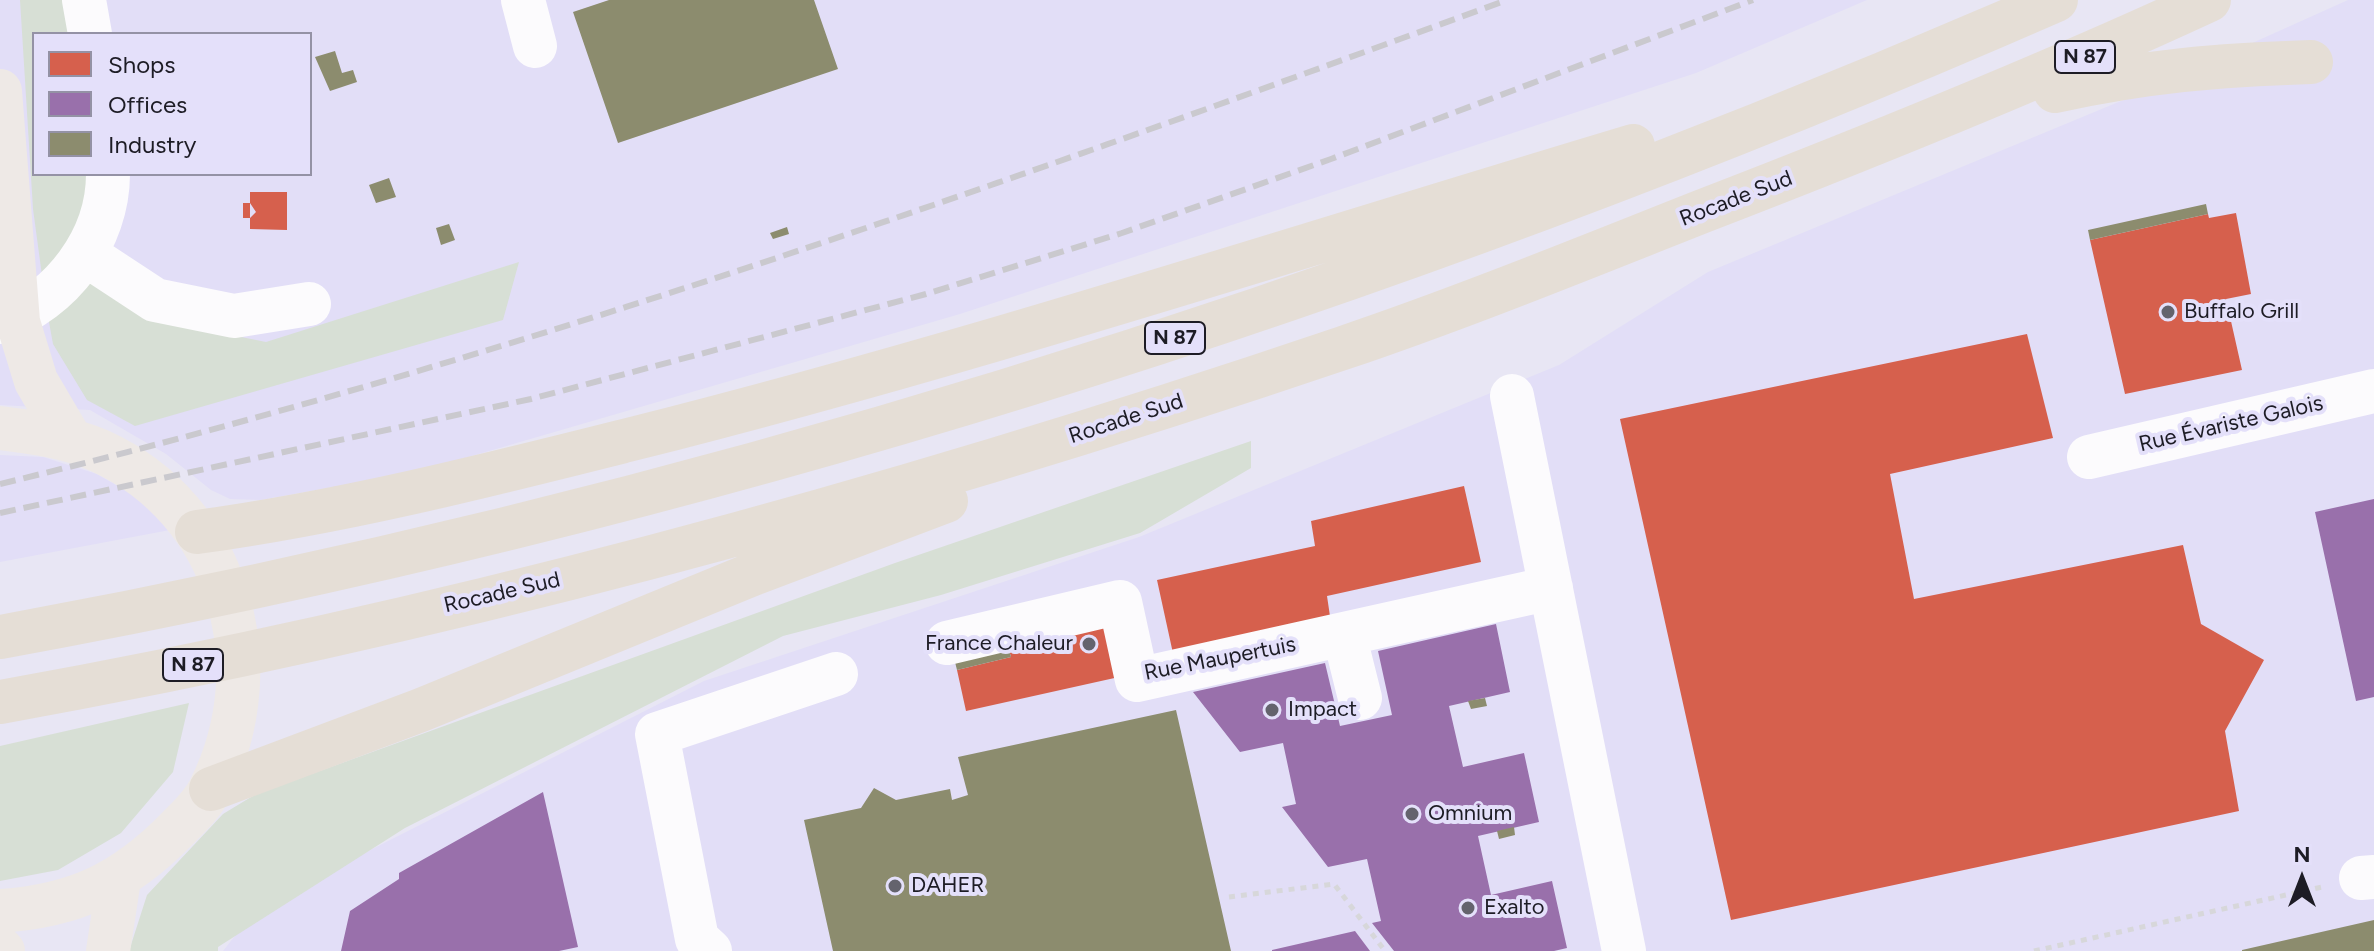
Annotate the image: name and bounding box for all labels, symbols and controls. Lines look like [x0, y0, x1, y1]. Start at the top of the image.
legend [32, 32, 312, 176]
road number: N 87 [2055, 41, 2115, 73]
text: Shops [108, 50, 175, 79]
text: Offices [108, 90, 187, 119]
text: Industry [108, 130, 196, 159]
street label: Rocade Sud [1676, 165, 1796, 233]
place label: Buffalo Grill [2184, 299, 2299, 325]
marker: Buffalo Grill [2159, 303, 2177, 321]
road number: N 87 [1145, 322, 1205, 354]
street label: Rocade Sud [1065, 388, 1187, 450]
street label: Rue Évariste Galois [2136, 390, 2326, 458]
street label: Rocade Sud [441, 567, 563, 619]
place label: France Chaleur [925, 631, 1073, 657]
street label: Rue Maupertuis [1142, 631, 1298, 687]
marker: France Chaleur [1080, 635, 1098, 653]
road number: N 87 [163, 649, 223, 681]
place label: Impact [1288, 697, 1357, 723]
marker: Impact [1263, 701, 1281, 719]
place label: Omnium [1428, 801, 1512, 827]
marker: Omnium [1403, 805, 1421, 823]
north arrow [2262, 839, 2342, 919]
text: N [2293, 841, 2311, 868]
place label: DAHER [911, 873, 984, 899]
marker: DAHER [886, 877, 904, 895]
place label: Exalto [1484, 895, 1544, 921]
marker: Exalto [1459, 899, 1477, 917]

